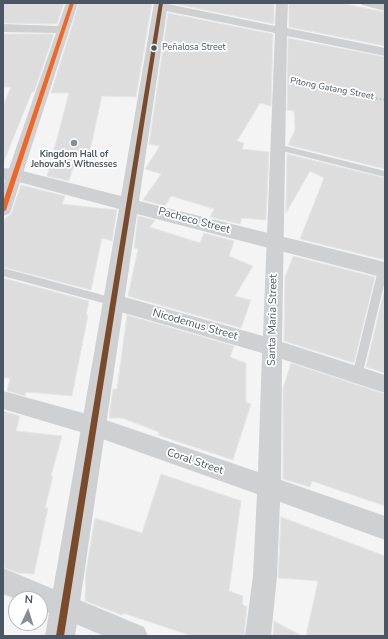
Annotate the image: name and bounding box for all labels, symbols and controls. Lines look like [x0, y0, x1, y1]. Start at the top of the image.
marker: Peñalosa Street [149, 43, 159, 53]
place label: Peñalosa Street [162, 43, 226, 53]
street label: Pitong Gatang Street [289, 76, 375, 102]
marker: Kingdom Hall of Jehovah's Witnesses [69, 138, 79, 148]
place label: Kingdom Hall of Jehovah's Witnesses [31, 150, 117, 171]
street label: Pacheco Street [157, 205, 231, 237]
street label: Santa Maria Street [266, 274, 280, 366]
street label: Nicodemus Street [151, 307, 239, 343]
street label: Coral Street [165, 446, 225, 478]
north arrow [8, 591, 48, 631]
text: N [24, 592, 33, 607]

